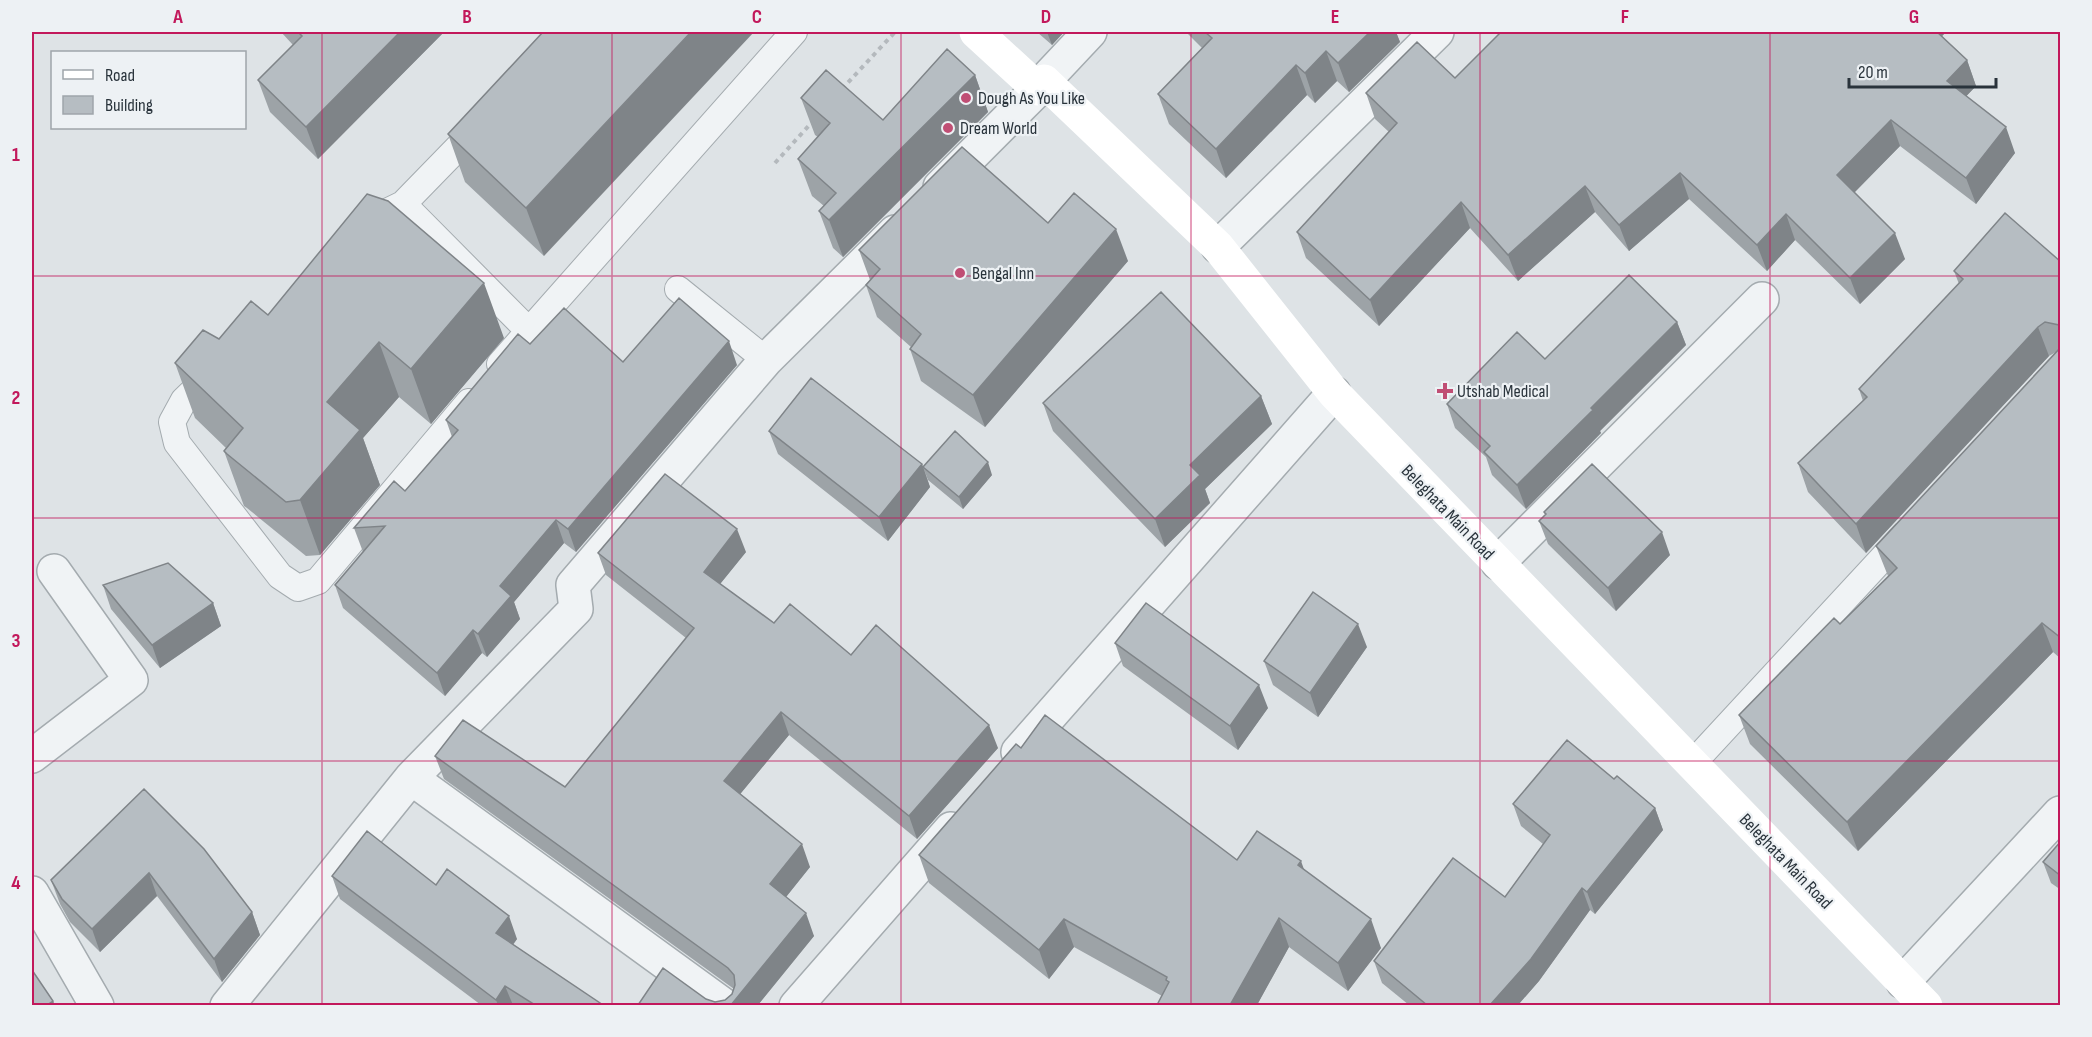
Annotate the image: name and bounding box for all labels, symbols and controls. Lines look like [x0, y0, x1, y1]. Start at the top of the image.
text: A [172, 5, 183, 29]
text: B [462, 5, 472, 29]
text: C [752, 5, 762, 29]
text: D [1041, 5, 1051, 29]
text: E [1331, 5, 1339, 29]
text: F [1621, 5, 1629, 29]
text: G [1909, 5, 1919, 29]
legend [51, 51, 246, 129]
scale bar [1849, 51, 1996, 89]
text: 20 m [1858, 62, 1888, 83]
text: Road [105, 65, 135, 86]
place label: Dough As You Like [978, 88, 1085, 109]
marker: Dough As You Like [959, 91, 973, 105]
text: Building [105, 95, 153, 116]
place label: Dream World [960, 118, 1037, 139]
marker: Dream World [941, 121, 955, 135]
text: 1 [12, 143, 20, 167]
place label: Bengal Inn [972, 263, 1034, 284]
marker: Bengal Inn [953, 266, 967, 280]
place label: Utshab Medical [1457, 381, 1549, 402]
marker: Utshab Medical [1438, 384, 1452, 398]
text: 2 [12, 386, 20, 410]
street label: Beleghata Main Road [1397, 460, 1498, 564]
text: 3 [12, 629, 21, 653]
street label: Beleghata Main Road [1735, 809, 1836, 913]
text: 4 [11, 871, 21, 895]

